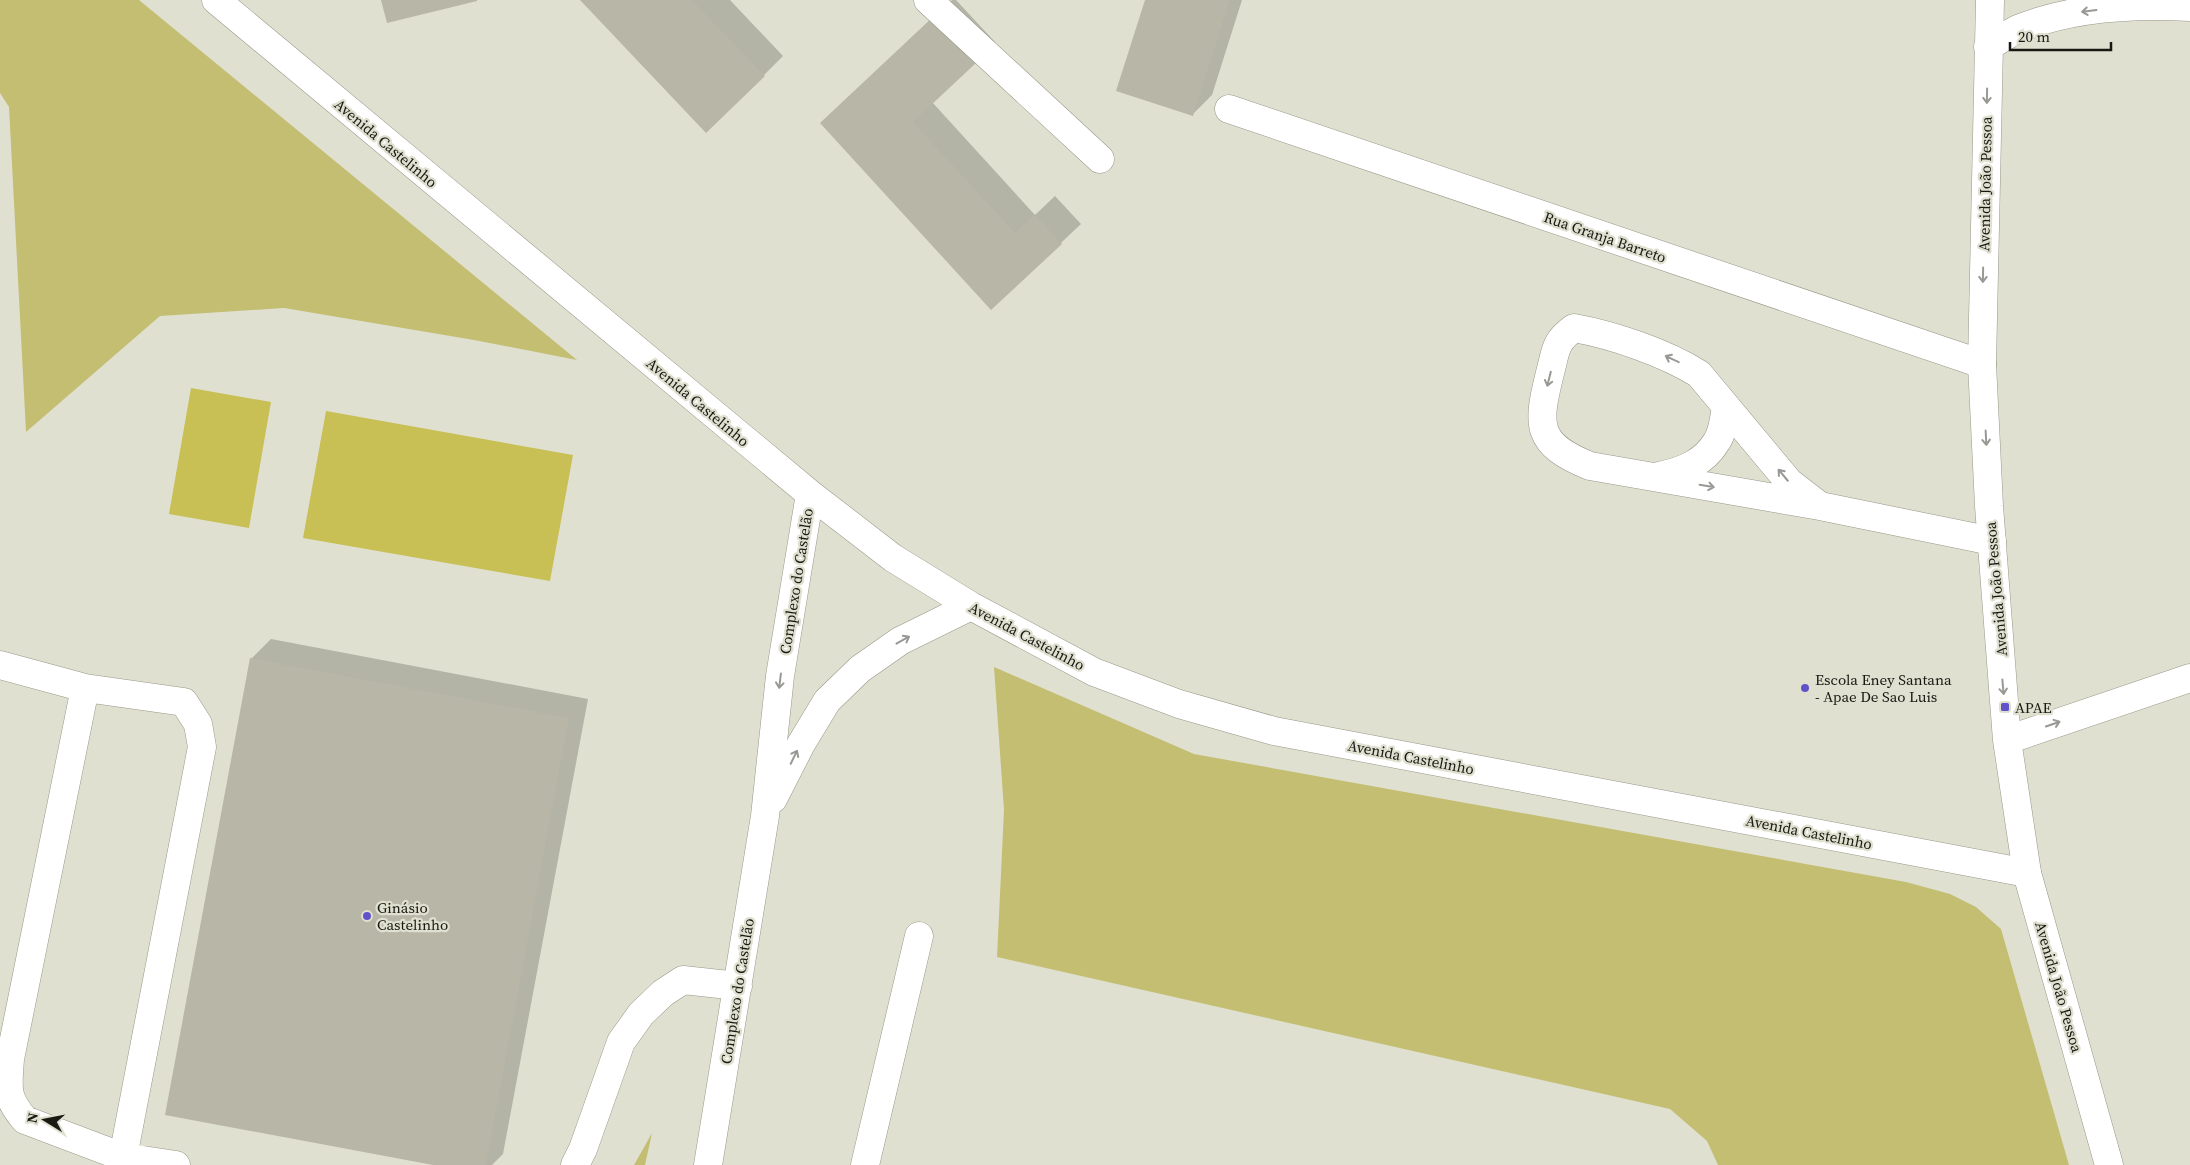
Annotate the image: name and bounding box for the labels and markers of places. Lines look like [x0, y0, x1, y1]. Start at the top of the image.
place label: Escola Eney Santana - Apae De Sao Luis [1815, 669, 1952, 707]
marker: Escola Eney Santana - Apae De Sao Luis [1799, 682, 1811, 694]
place label: APAE [2015, 697, 2052, 718]
marker: APAE [1999, 701, 2011, 713]
place label: Ginásio Castelinho [377, 897, 448, 935]
marker: Ginásio Castelinho [361, 910, 373, 922]

